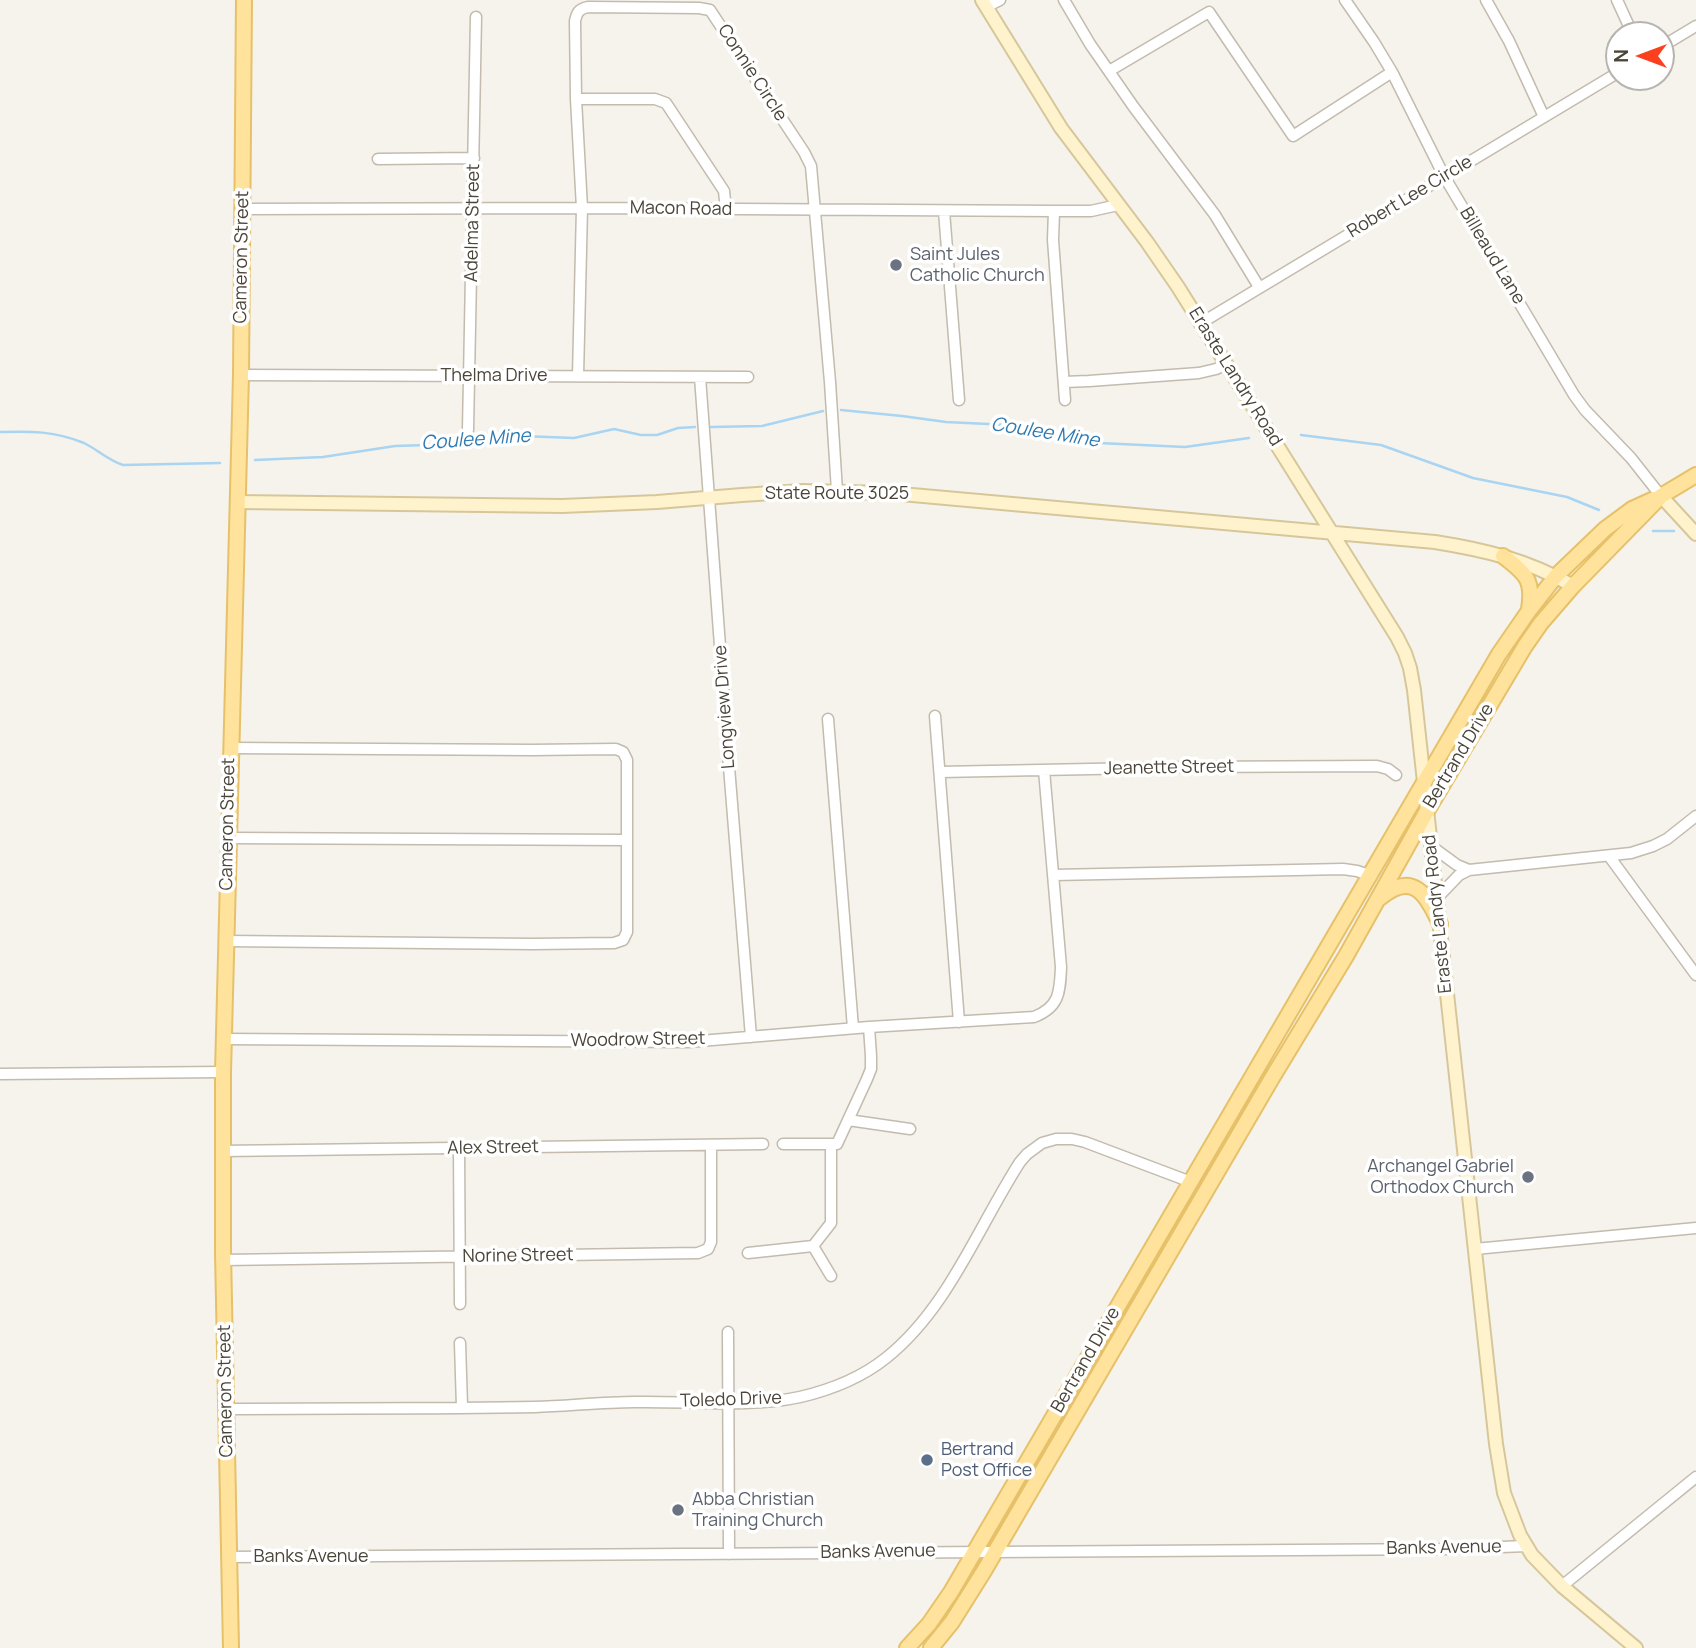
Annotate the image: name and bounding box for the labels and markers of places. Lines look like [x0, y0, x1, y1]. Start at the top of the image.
place label: Saint Jules Catholic Church [910, 244, 1045, 286]
marker: Saint Jules Catholic Church [888, 257, 904, 273]
place label: Archangel Gabriel Orthodox Church [1367, 1156, 1514, 1198]
marker: Archangel Gabriel Orthodox Church [1520, 1169, 1536, 1185]
place label: Bertrand Post Office [941, 1439, 1032, 1482]
marker: Bertrand Post Office [919, 1452, 935, 1468]
place label: Abba Christian Training Church [692, 1489, 823, 1532]
marker: Abba Christian Training Church [670, 1502, 686, 1518]

